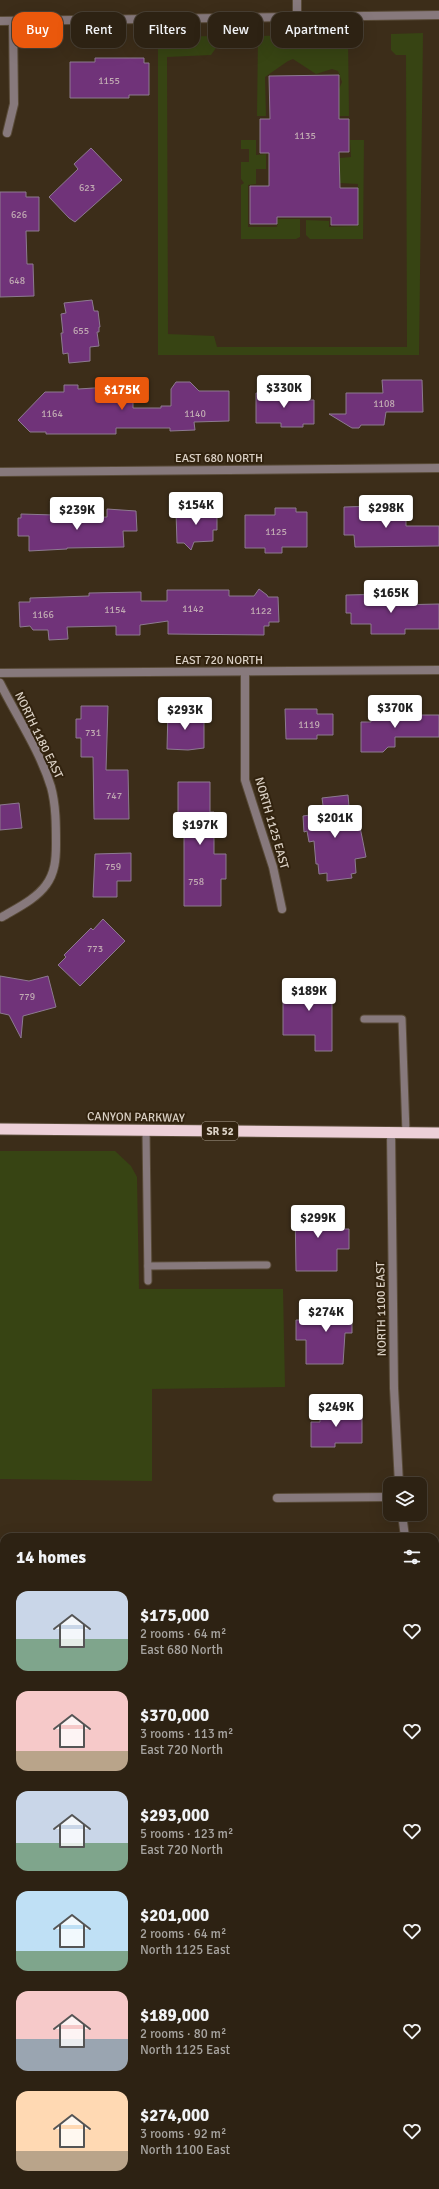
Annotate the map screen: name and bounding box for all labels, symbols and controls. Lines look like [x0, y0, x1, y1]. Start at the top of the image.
chip: Buy [12, 12, 63, 48]
chip: Rent [71, 12, 126, 48]
chip: Filters [134, 12, 200, 48]
chip: New [208, 12, 263, 48]
chip: Apartment [271, 12, 363, 48]
house number: 1155 [98, 75, 120, 87]
house number: 1135 [294, 130, 316, 142]
house number: 623 [79, 182, 95, 194]
house number: 626 [11, 209, 27, 221]
house number: 648 [9, 275, 25, 287]
house number: 655 [73, 325, 89, 337]
pin: $330K [256, 375, 312, 409]
pin: $175K [94, 377, 150, 411]
text: $330K [266, 380, 302, 396]
text: $175K [104, 382, 140, 398]
house number: 1108 [373, 398, 395, 410]
house number: 1164 [41, 408, 63, 420]
house number: 1140 [184, 408, 206, 420]
street label: EAST 680 NORTH [175, 451, 263, 466]
pin: $154K [168, 492, 224, 526]
pin: $298K [358, 495, 414, 529]
pin: $239K [49, 497, 105, 531]
text: $154K [178, 497, 214, 513]
text: $298K [368, 500, 404, 516]
text: $239K [59, 502, 95, 518]
house number: 1125 [265, 526, 287, 538]
pin: $165K [363, 580, 419, 614]
text: $165K [373, 585, 409, 601]
house number: 1142 [182, 603, 204, 615]
house number: 1154 [104, 604, 126, 616]
house number: 1122 [250, 605, 272, 617]
house number: 1166 [32, 609, 54, 621]
street label: EAST 720 NORTH [175, 653, 263, 668]
street label: NORTH 1180 EAST [11, 689, 66, 781]
pin: $370K [367, 695, 423, 729]
pin: $293K [157, 697, 213, 731]
text: $370K [377, 700, 413, 716]
text: $293K [167, 702, 203, 718]
house number: 1119 [298, 719, 320, 731]
house number: 731 [85, 727, 101, 739]
street label: NORTH 1125 EAST [251, 776, 292, 871]
house number: 747 [106, 790, 122, 802]
pin: $201K [307, 805, 363, 839]
text: $201K [317, 810, 353, 826]
pin: $197K [172, 812, 228, 846]
text: $197K [182, 817, 218, 833]
house number: 759 [105, 861, 121, 873]
house number: 758 [188, 876, 204, 888]
house number: 773 [87, 943, 103, 955]
pin: $189K [281, 978, 337, 1012]
text: $189K [291, 983, 327, 999]
house number: 779 [19, 991, 35, 1003]
street label: CANYON PARKWAY [87, 1109, 185, 1126]
road number: SR 52 [202, 1122, 238, 1140]
pin: $299K [290, 1205, 346, 1239]
text: $299K [300, 1210, 336, 1226]
street label: NORTH 1100 EAST [373, 1261, 390, 1356]
pin: $274K [298, 1299, 354, 1333]
text: $274K [308, 1304, 344, 1320]
pin: $249K [308, 1394, 364, 1428]
text: $249K [318, 1399, 354, 1415]
map controls [383, 1477, 427, 1521]
button: layers [383, 1477, 427, 1521]
icon: filters [401, 1546, 423, 1568]
text: 14 homes [16, 1547, 86, 1568]
text: $175,000 [140, 1605, 209, 1626]
icon: home [48, 1607, 96, 1655]
icon: heart [401, 1620, 423, 1642]
text: 2 rooms · 64 m² [140, 1626, 226, 1642]
text: East 680 North [140, 1642, 223, 1658]
text: $370,000 [140, 1705, 209, 1726]
icon: home [48, 1707, 96, 1755]
icon: heart [401, 1720, 423, 1742]
text: 3 rooms · 113 m² [140, 1726, 233, 1742]
text: East 720 North [140, 1742, 223, 1758]
text: $293,000 [140, 1805, 209, 1826]
icon: home [48, 1807, 96, 1855]
icon: heart [401, 1820, 423, 1842]
text: 5 rooms · 123 m² [140, 1826, 233, 1842]
text: East 720 North [140, 1842, 223, 1858]
text: $201,000 [140, 1905, 209, 1926]
icon: home [48, 1907, 96, 1955]
icon: heart [401, 1920, 423, 1942]
text: 2 rooms · 64 m² [140, 1926, 226, 1942]
text: North 1125 East [140, 1942, 230, 1958]
text: $189,000 [140, 2005, 209, 2026]
icon: home [48, 2007, 96, 2055]
icon: heart [401, 2020, 423, 2042]
text: 2 rooms · 80 m² [140, 2026, 226, 2042]
text: North 1125 East [140, 2042, 230, 2058]
text: $274,000 [140, 2105, 209, 2126]
icon: home [48, 2107, 96, 2155]
icon: heart [401, 2120, 423, 2142]
text: 3 rooms · 92 m² [140, 2126, 226, 2142]
text: North 1100 East [140, 2142, 230, 2158]

